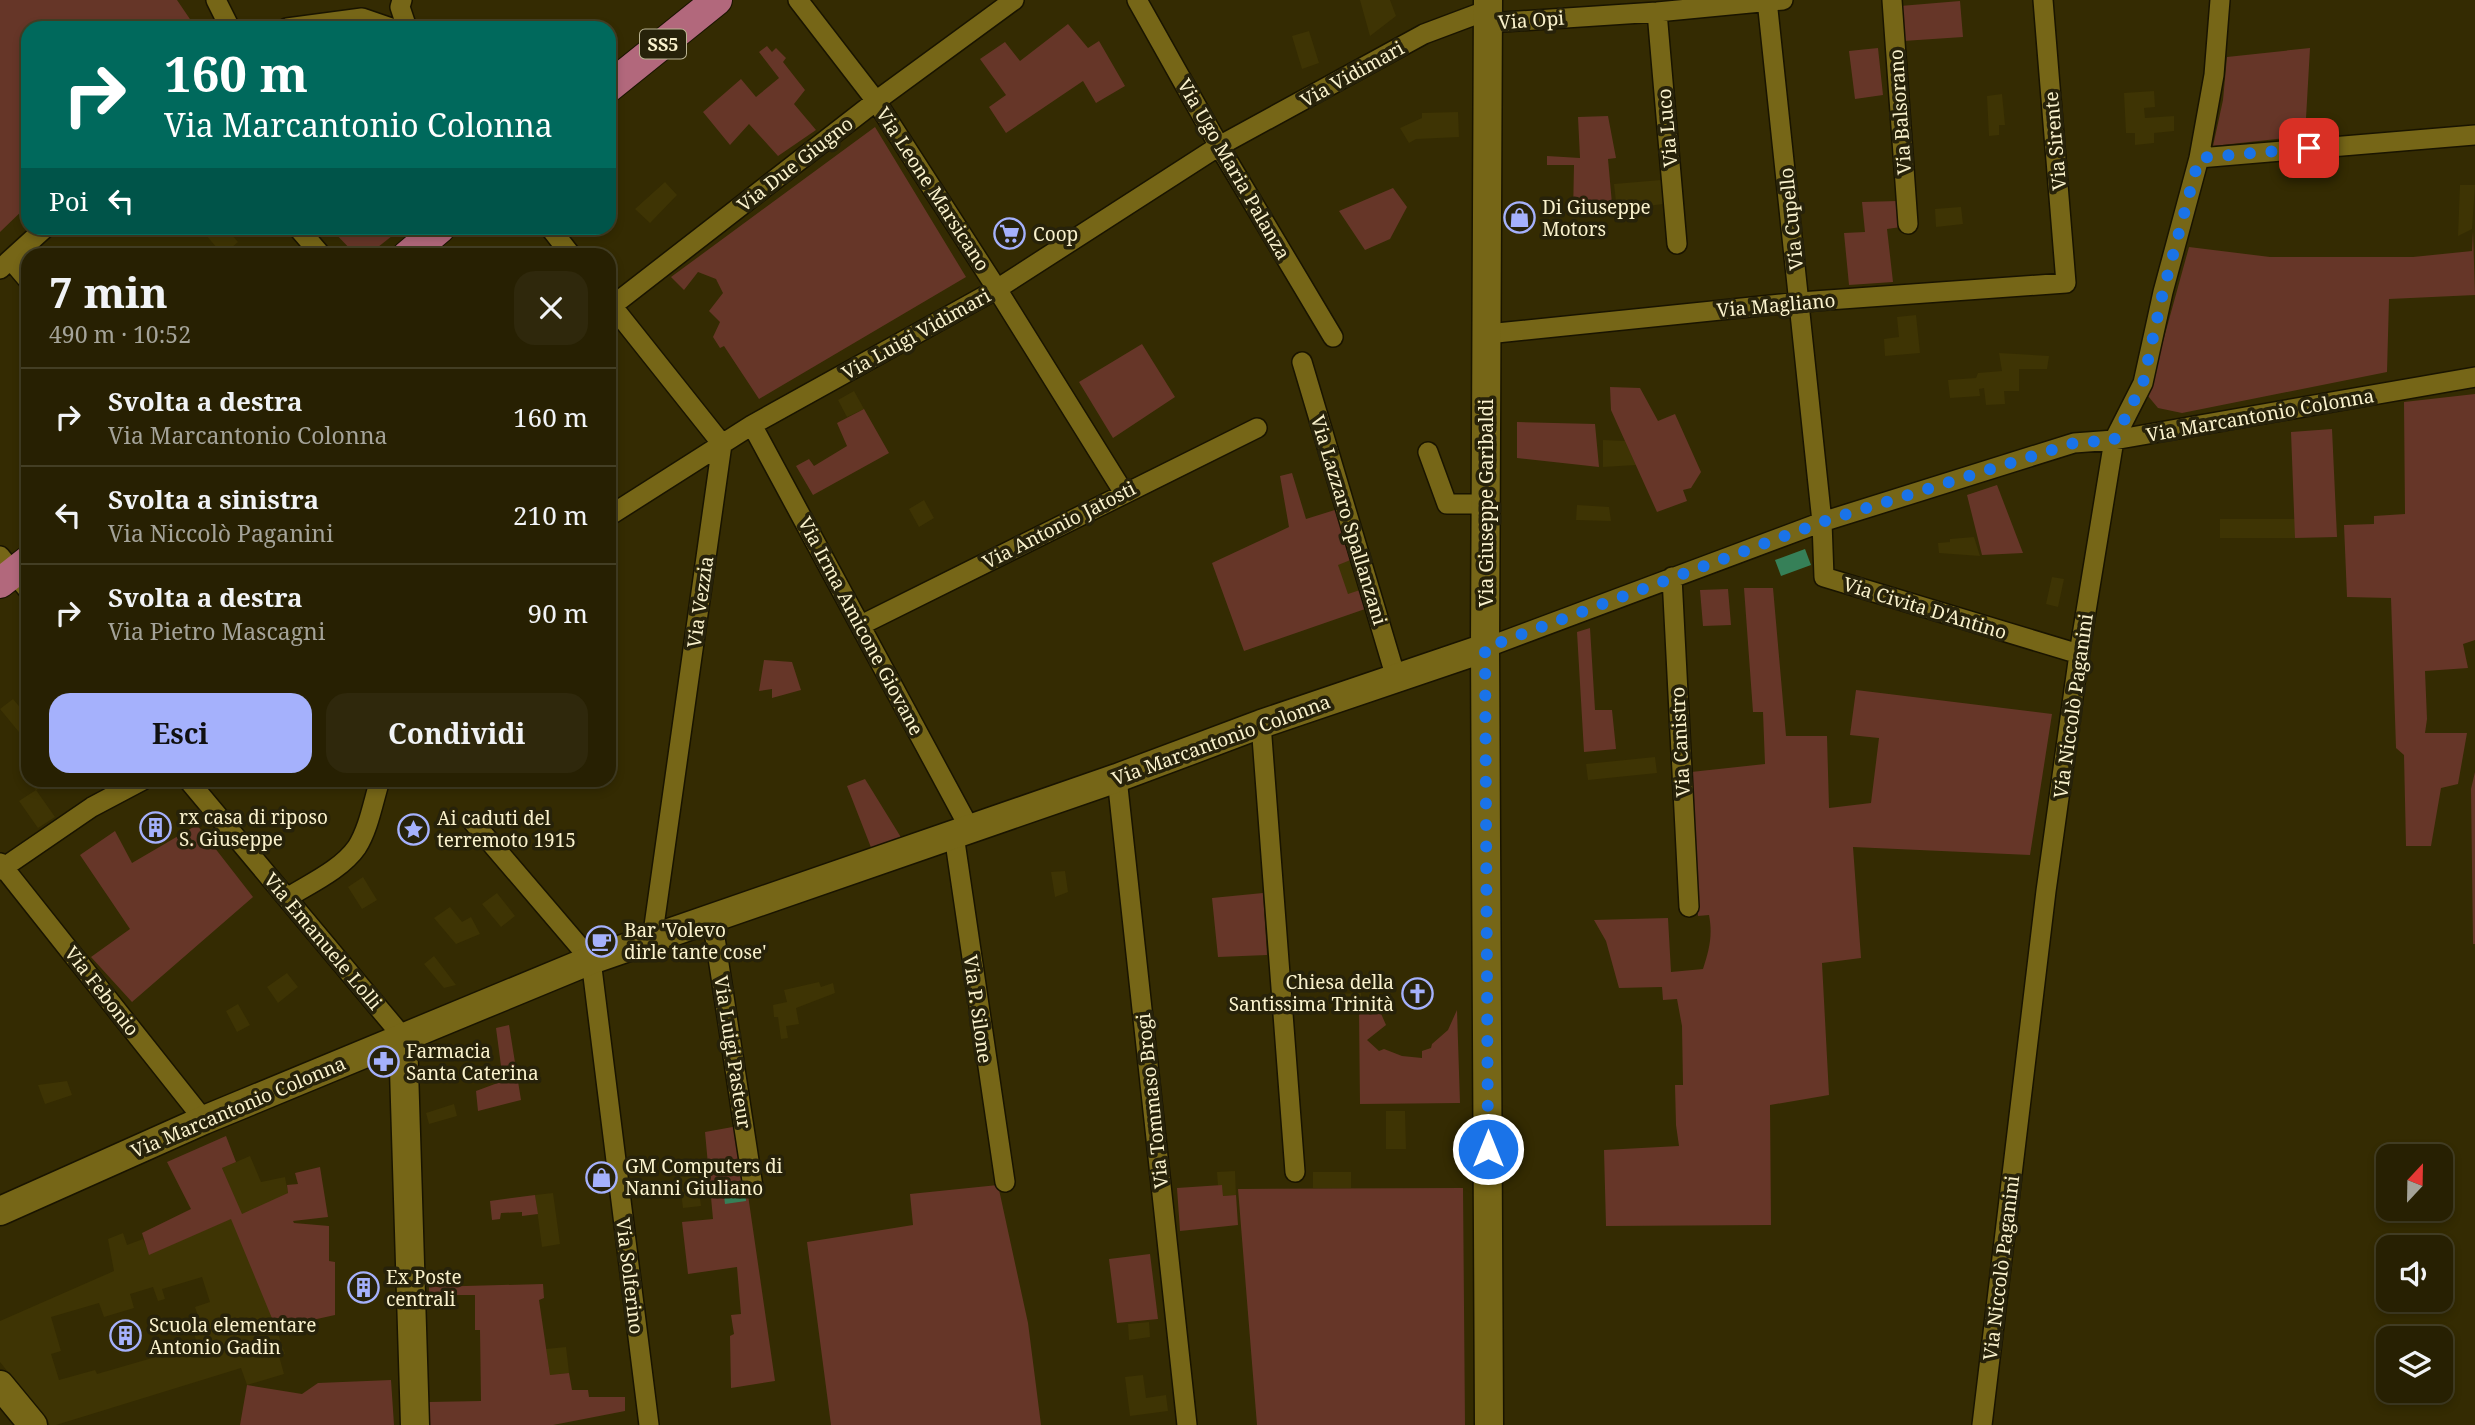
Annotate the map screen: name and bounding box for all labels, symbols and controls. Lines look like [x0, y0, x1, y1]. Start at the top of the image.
street label: Via Opi [1497, 5, 1565, 35]
road number: SS5 [640, 29, 686, 58]
street label: Via Vidimari [1295, 35, 1409, 113]
text: 160 m [164, 40, 308, 106]
street label: Via Balsorano [1883, 48, 1917, 176]
icon: right [49, 49, 140, 140]
street label: Via Ugo Maria Palanza [1172, 74, 1296, 264]
street label: Via Luco [1651, 88, 1683, 168]
street label: Via Sirente [2038, 90, 2072, 192]
street label: Via Leone Marsicano [870, 102, 996, 276]
text: Via Marcantonio Colonna [164, 103, 553, 146]
street label: Via Due Giugno [732, 110, 858, 218]
pin [2279, 118, 2339, 178]
icon: arrive [2290, 129, 2328, 167]
street label: Via Cupello [1773, 166, 1809, 272]
icon: left [102, 182, 140, 220]
text: Poi [49, 183, 88, 219]
place label: Di Giuseppe Motors [1542, 194, 1651, 242]
shop icon: Di Giuseppe Motors [1502, 201, 1536, 235]
supermarket icon: Coop [993, 217, 1027, 251]
place label: Coop [1033, 221, 1078, 247]
text: 7 min [49, 263, 168, 320]
button: close [514, 271, 588, 345]
street label: Via Luigi Vidimari [837, 282, 995, 386]
street label: Via Magliano [1716, 287, 1836, 323]
text: 490 m · 10:52 [49, 318, 191, 350]
street label: Via Marcantonio Colonna [2144, 382, 2376, 448]
text: Svolta a destra [108, 383, 303, 419]
icon: right [49, 398, 87, 436]
text: 160 m [513, 399, 588, 435]
street label: Via Giuseppe Garibaldi [1473, 399, 1499, 607]
street label: Via Lazzaro Spallanzani [1305, 412, 1393, 628]
text: Via Marcantonio Colonna [108, 419, 388, 451]
street label: Via Antonio Jatosti [978, 475, 1140, 575]
text: Svolta a sinistra [108, 481, 319, 517]
icon: left [49, 496, 87, 534]
text: 210 m [513, 497, 588, 533]
street label: Via Irma Amicone Giovane [792, 512, 930, 740]
text: Via Niccolò Paganini [108, 517, 334, 549]
street label: Via Vezzia [681, 554, 719, 650]
street label: Via Civita D'Antino [1840, 571, 2010, 645]
text: Svolta a destra [108, 579, 303, 615]
icon: right [49, 594, 87, 632]
text: 90 m [528, 595, 588, 631]
street label: Via Niccolò Paganini [2047, 612, 2099, 800]
text: Via Pietro Mascagni [108, 615, 325, 647]
street label: Via Canistro [1664, 686, 1696, 798]
street label: Via Marcantonio Colonna [1108, 688, 1334, 792]
button: Esci [49, 693, 312, 773]
button: Condividi [326, 693, 588, 773]
place label: rx casa di riposo S. Giuseppe [179, 804, 328, 852]
place label: Ai caduti del terremoto 1915 [437, 805, 576, 853]
building icon: rx casa di riposo S. Giuseppe [139, 811, 173, 845]
place icon: Ai caduti del terremoto 1915 [397, 812, 431, 846]
street label: Via Emanuele Lolli [258, 867, 388, 1015]
place label: Bar 'Volevo dirle tante cose' [624, 917, 766, 965]
cafe icon: Bar 'Volevo dirle tante cose' [584, 924, 618, 958]
street label: Via Febonio [59, 941, 145, 1041]
street label: Via P. Silone [958, 953, 998, 1065]
place label: Chiesa della Santissima Trinità [1229, 969, 1394, 1017]
street label: Via Luigi Pasteur [708, 974, 758, 1130]
church icon: Chiesa della Santissima Trinità [1400, 976, 1434, 1010]
street label: Via Tommaso Brogi [1130, 1012, 1174, 1190]
place label: Farmacia Santa Caterina [406, 1038, 539, 1086]
pharmacy icon: Farmacia Santa Caterina [366, 1045, 400, 1079]
street label: Via Marcantonio Colonna [127, 1050, 349, 1164]
position arrow [1451, 1112, 1525, 1186]
north arrow [2376, 1144, 2454, 1222]
map controls [2376, 1144, 2453, 1403]
place label: GM Computers di Nanni Giuliano [625, 1153, 783, 1201]
shop icon: GM Computers di Nanni Giuliano [585, 1160, 619, 1194]
street label: Via Niccolò Paganini [1977, 1174, 2025, 1362]
street label: Via Solferino [610, 1216, 650, 1336]
button: sound [2376, 1235, 2453, 1312]
place label: Ex Poste centrali [386, 1264, 462, 1312]
building icon: Ex Poste centrali [346, 1271, 380, 1305]
place label: Scuola elementare Antonio Gadin [149, 1312, 316, 1360]
building icon: Scuola elementare Antonio Gadin [109, 1319, 143, 1353]
button: layers [2376, 1326, 2453, 1403]

